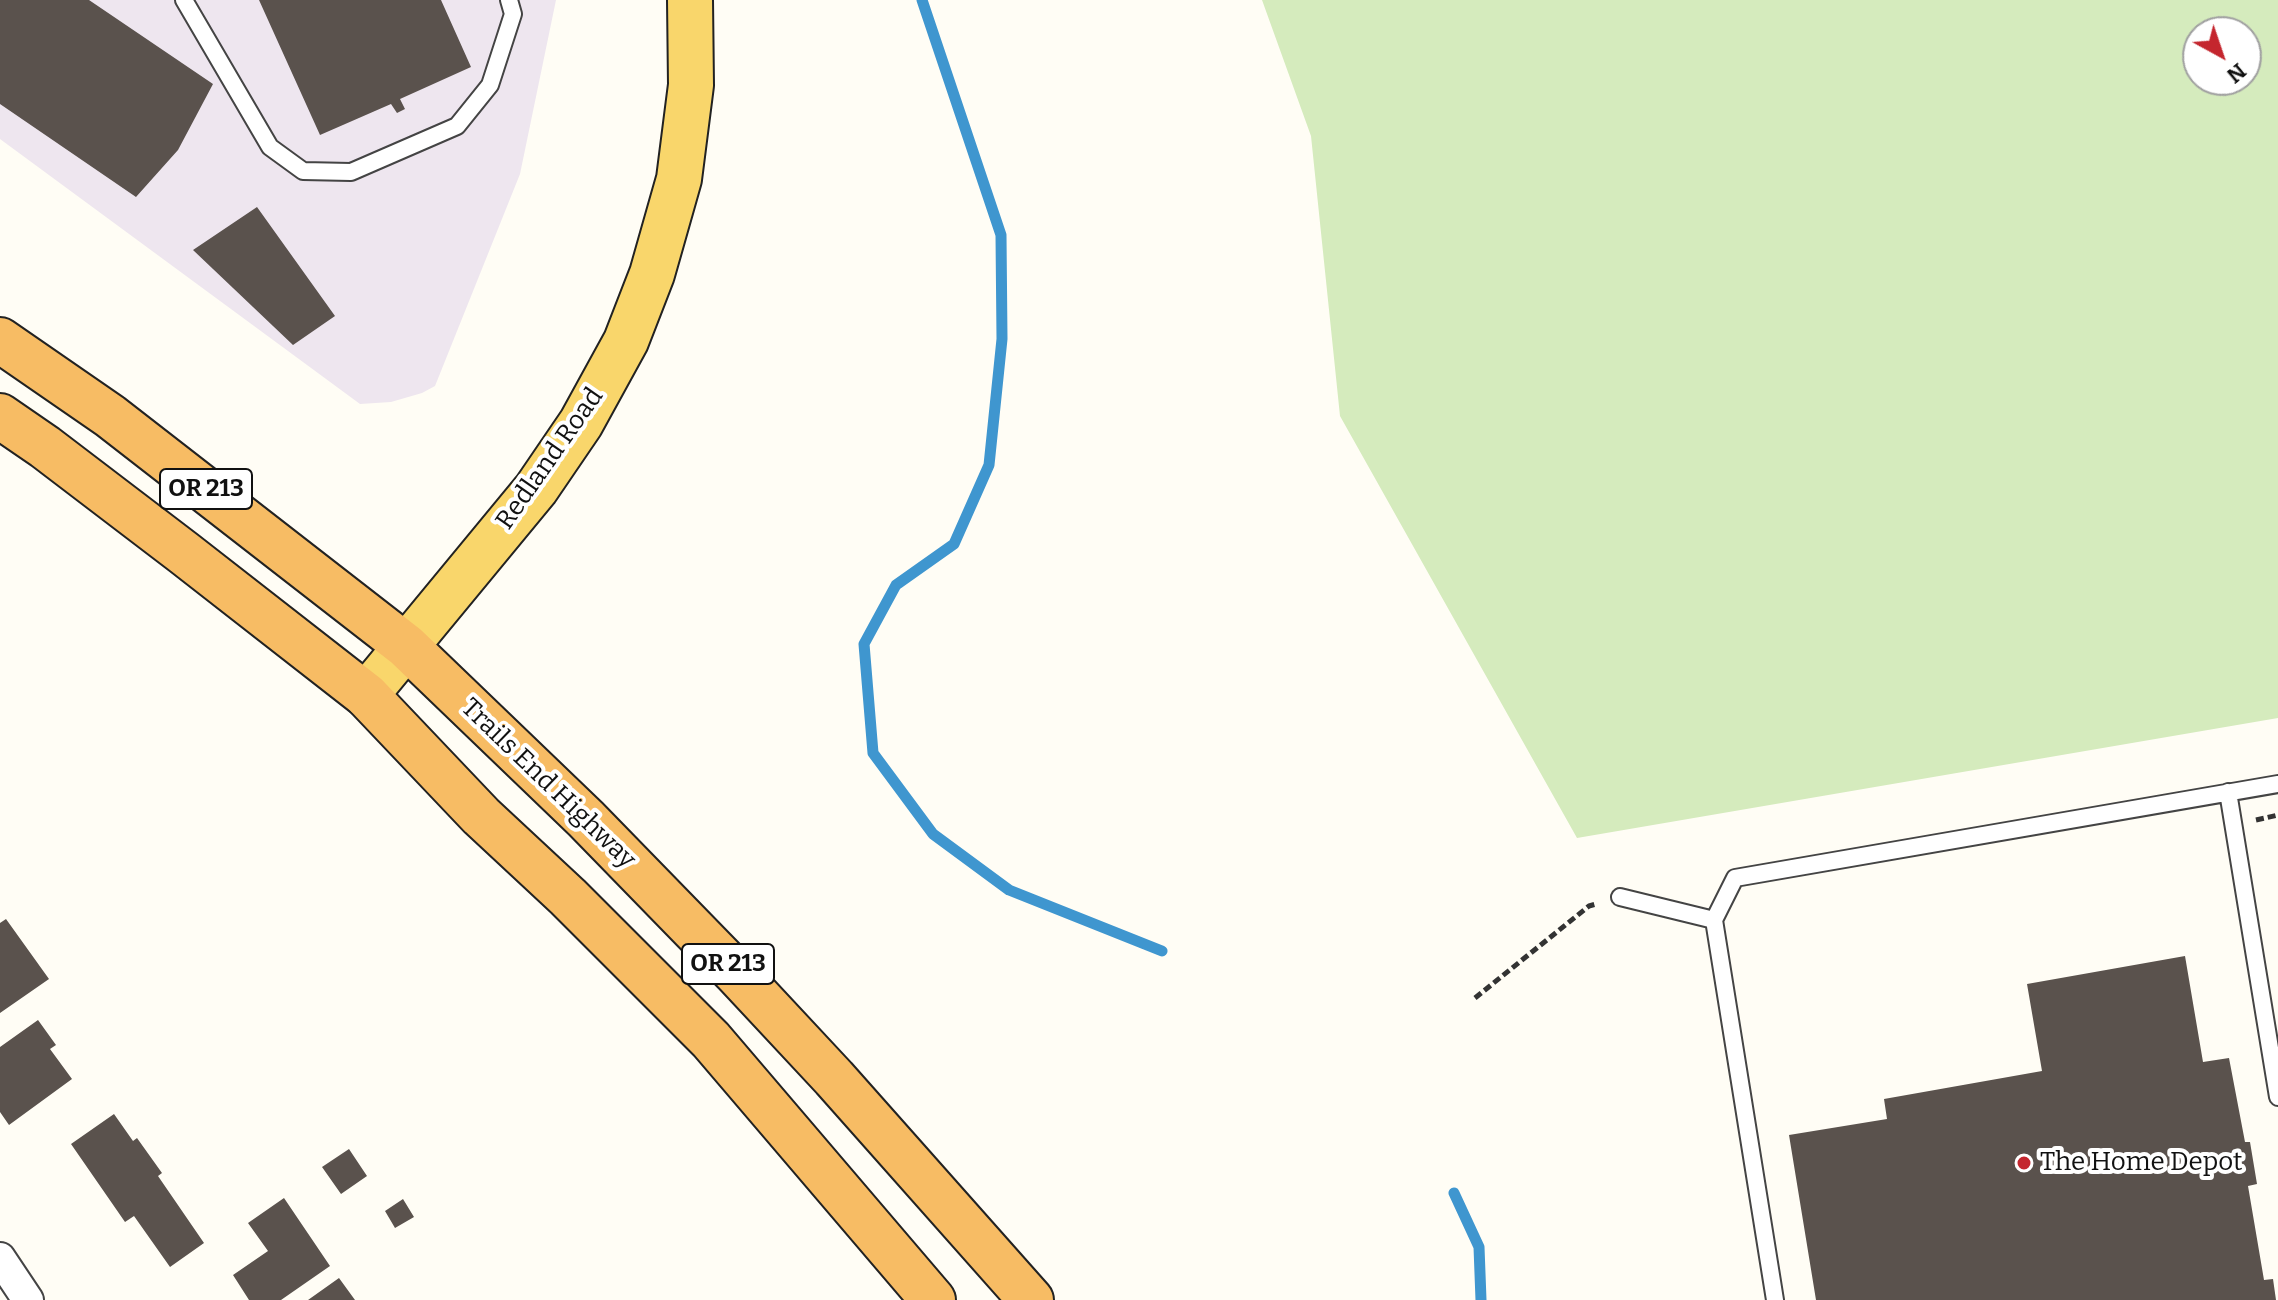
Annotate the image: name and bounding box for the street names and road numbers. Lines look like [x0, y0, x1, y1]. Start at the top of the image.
street label: Redland Road [490, 382, 610, 536]
road number: OR 213 [160, 469, 252, 509]
street label: Trails End Highway [454, 693, 642, 875]
road number: OR 213 [682, 944, 774, 984]

